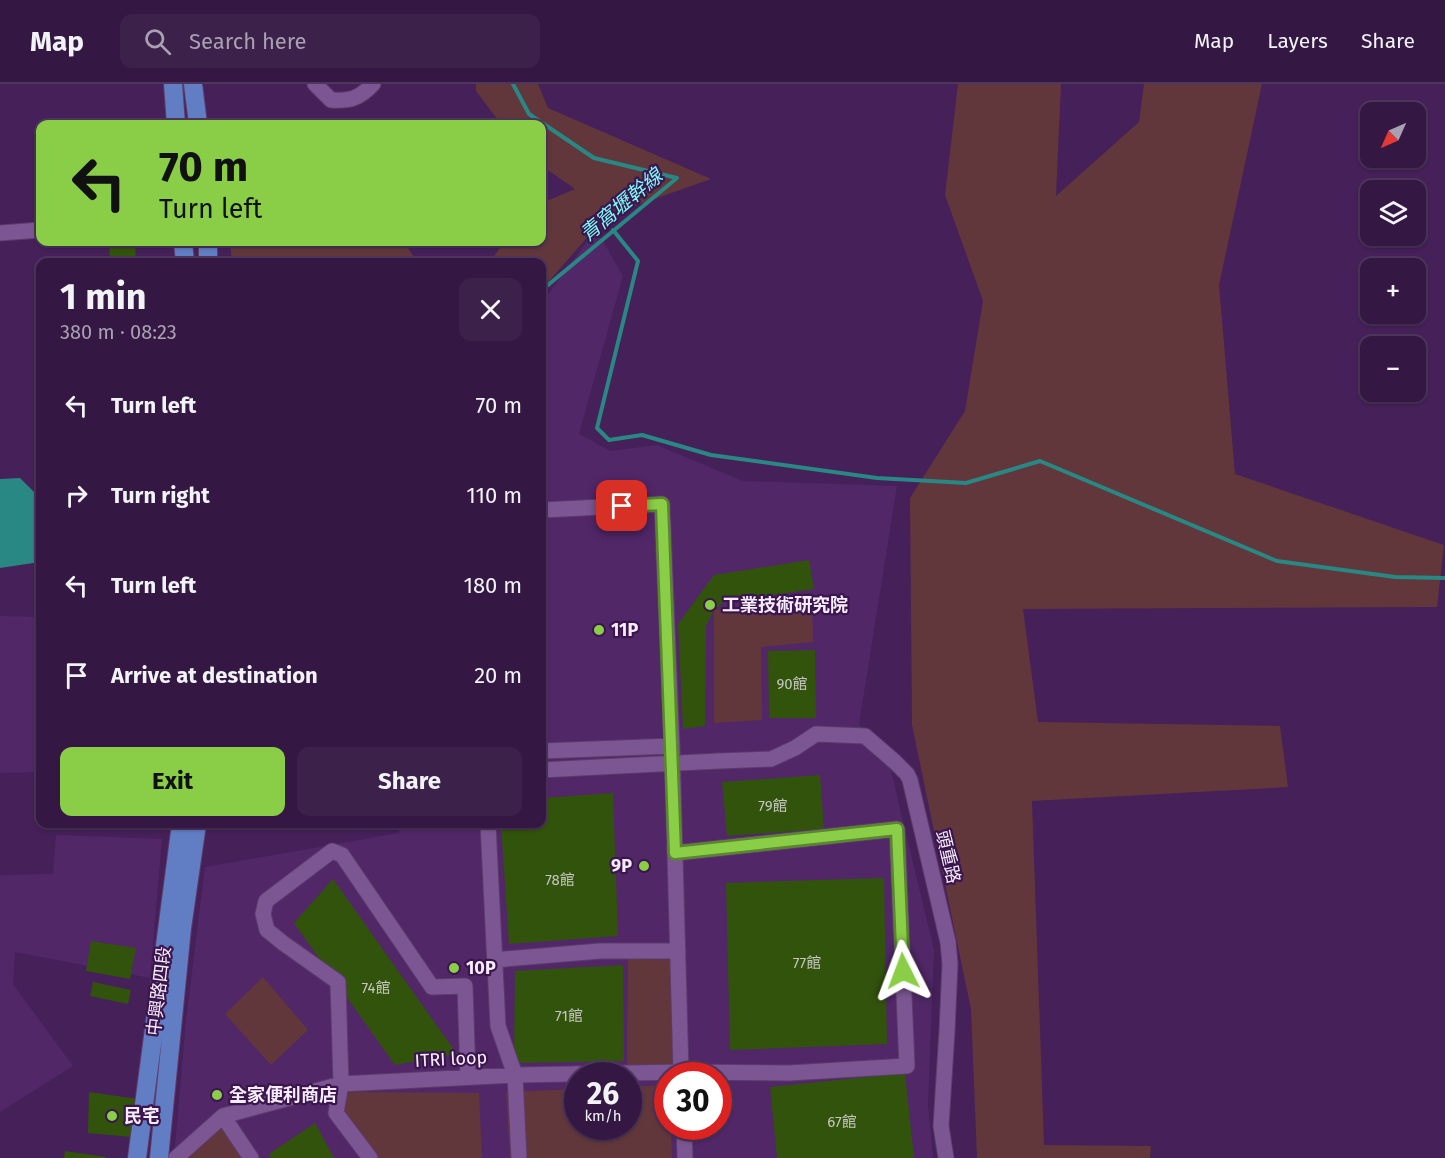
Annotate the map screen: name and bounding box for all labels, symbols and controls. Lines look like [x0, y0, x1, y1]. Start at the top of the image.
search box [120, 14, 540, 68]
text: Map [30, 25, 84, 58]
icon: search [141, 25, 174, 58]
text: Search here [189, 28, 307, 55]
text: Map [1194, 28, 1234, 54]
text: Layers [1267, 28, 1328, 54]
text: Share [1361, 28, 1415, 54]
north arrow [1360, 102, 1426, 168]
map controls [1360, 102, 1426, 402]
text: 70 m [159, 142, 248, 192]
icon: left [60, 144, 138, 222]
water label: 青窩壢幹線 [575, 162, 669, 246]
button: layers [1360, 180, 1426, 246]
text: Turn left [159, 193, 262, 225]
button: + [1360, 258, 1426, 324]
text: 1 min [60, 275, 147, 319]
button: close [459, 278, 522, 341]
text: 380 m · 08:23 [60, 320, 177, 344]
button: − [1360, 336, 1426, 402]
icon: left [60, 389, 93, 422]
text: Turn left [111, 392, 196, 419]
text: 70 m [476, 392, 522, 419]
icon: right [60, 479, 93, 512]
pin [596, 480, 647, 531]
text: Turn right [111, 482, 210, 509]
text: 110 m [466, 482, 522, 509]
icon: arrive [605, 489, 638, 522]
icon: left [60, 569, 93, 602]
text: Turn left [111, 572, 196, 599]
text: 180 m [463, 572, 522, 599]
place label: 工業技術研究院 [722, 594, 848, 616]
marker: 工業技術研究院 [703, 598, 717, 612]
place label: 11P [611, 619, 638, 641]
marker: 11P [592, 623, 606, 637]
icon: arrive [60, 659, 93, 692]
text: Arrive at destination [111, 662, 318, 689]
text: 20 m [474, 662, 522, 689]
house number: 90館 [776, 675, 808, 693]
button: Exit [60, 747, 285, 816]
button: Share [297, 747, 522, 816]
house number: 79館 [758, 797, 788, 815]
street label: 頭重路 [931, 828, 965, 886]
place label: 9P [611, 855, 632, 877]
marker: 9P [637, 859, 651, 873]
house number: 78館 [545, 871, 575, 889]
position arrow [871, 939, 935, 1003]
street label: 中興路四段 [143, 945, 175, 1037]
house number: 77館 [793, 954, 821, 972]
place label: 10P [466, 957, 496, 979]
marker: 10P [447, 961, 461, 975]
house number: 74館 [361, 979, 391, 997]
house number: 71館 [555, 1007, 583, 1025]
street label: ITRI loop [414, 1046, 488, 1072]
speed limit sign: 30 [654, 1062, 732, 1140]
text: 26 [587, 1076, 619, 1112]
place label: 全家便利商店 [229, 1084, 337, 1106]
marker: 全家便利商店 [210, 1088, 224, 1102]
place label: 民宅 [124, 1105, 160, 1127]
text: km/h [584, 1107, 622, 1125]
marker: 民宅 [105, 1109, 119, 1123]
house number: 67館 [827, 1113, 857, 1131]

